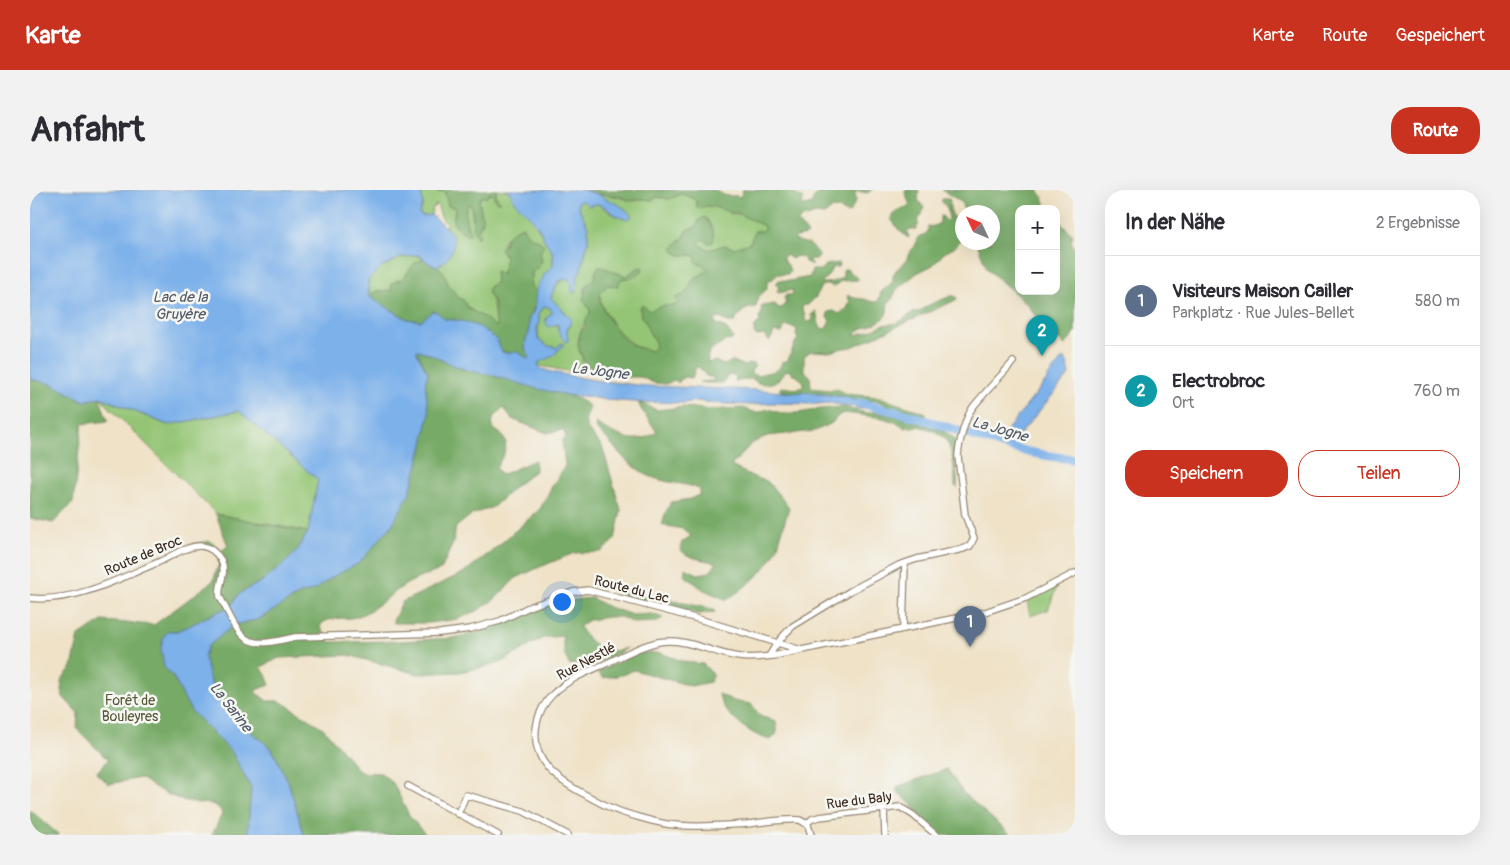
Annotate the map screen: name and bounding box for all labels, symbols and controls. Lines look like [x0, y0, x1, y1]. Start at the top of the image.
text: Karte [25, 21, 81, 50]
text: Karte [1252, 24, 1294, 47]
text: Route [1322, 24, 1367, 47]
text: Gespeichert [1395, 24, 1485, 47]
button: Route [1391, 107, 1480, 154]
text: Anfahrt [30, 108, 145, 152]
north arrow [955, 205, 1000, 250]
map controls [1015, 205, 1060, 295]
button: + [1015, 205, 1060, 250]
text: In der Nähe [1125, 209, 1225, 236]
text: 2 Ergebnisse [1376, 213, 1460, 233]
button: − [1015, 250, 1060, 295]
text: Visiteurs Maison Cailler [1172, 279, 1353, 303]
water label: Lac de la Gruyère [152, 288, 209, 324]
text: 1 [1138, 291, 1144, 311]
text: 580 m [1415, 291, 1460, 311]
text: Parkplatz · Rue Jules-Bellet [1172, 303, 1354, 323]
pin: 2 [1026, 315, 1058, 356]
water label: La Jogne [570, 359, 631, 385]
text: Electrobroc [1172, 369, 1265, 393]
text: 2 [1137, 381, 1145, 401]
text: 760 m [1414, 381, 1460, 401]
text: Ort [1172, 393, 1194, 413]
water label: La Jogne [970, 412, 1032, 447]
button: Speichern [1125, 450, 1288, 497]
button: Teilen [1298, 450, 1460, 497]
street label: Route de Broc [102, 532, 184, 579]
street label: Route du Lac [593, 572, 671, 607]
your location [549, 589, 575, 615]
pin: 1 [954, 606, 986, 647]
street label: Rue Nestlé [554, 639, 619, 684]
water label: La Sarine [205, 679, 257, 737]
park label: Forêt de Bouleyres [102, 692, 159, 725]
street label: Rue du Baly [825, 788, 893, 813]

